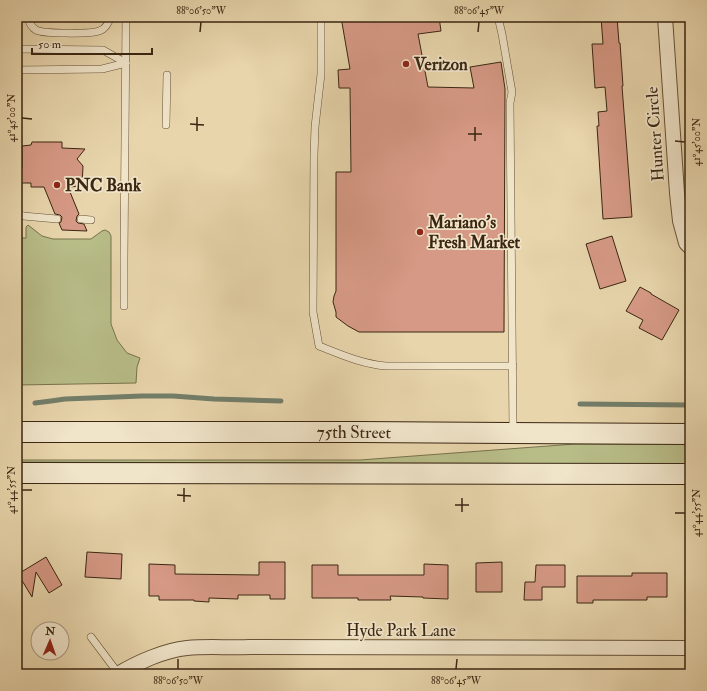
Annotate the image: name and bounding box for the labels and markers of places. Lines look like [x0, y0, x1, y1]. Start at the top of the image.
place label: Verizon [413, 54, 468, 75]
marker: Verizon [401, 59, 411, 69]
place label: PNC Bank [65, 175, 142, 196]
marker: PNC Bank [52, 180, 62, 190]
place label: Mariano's Fresh Market [427, 212, 520, 253]
marker: Mariano's Fresh Market [415, 227, 425, 237]

